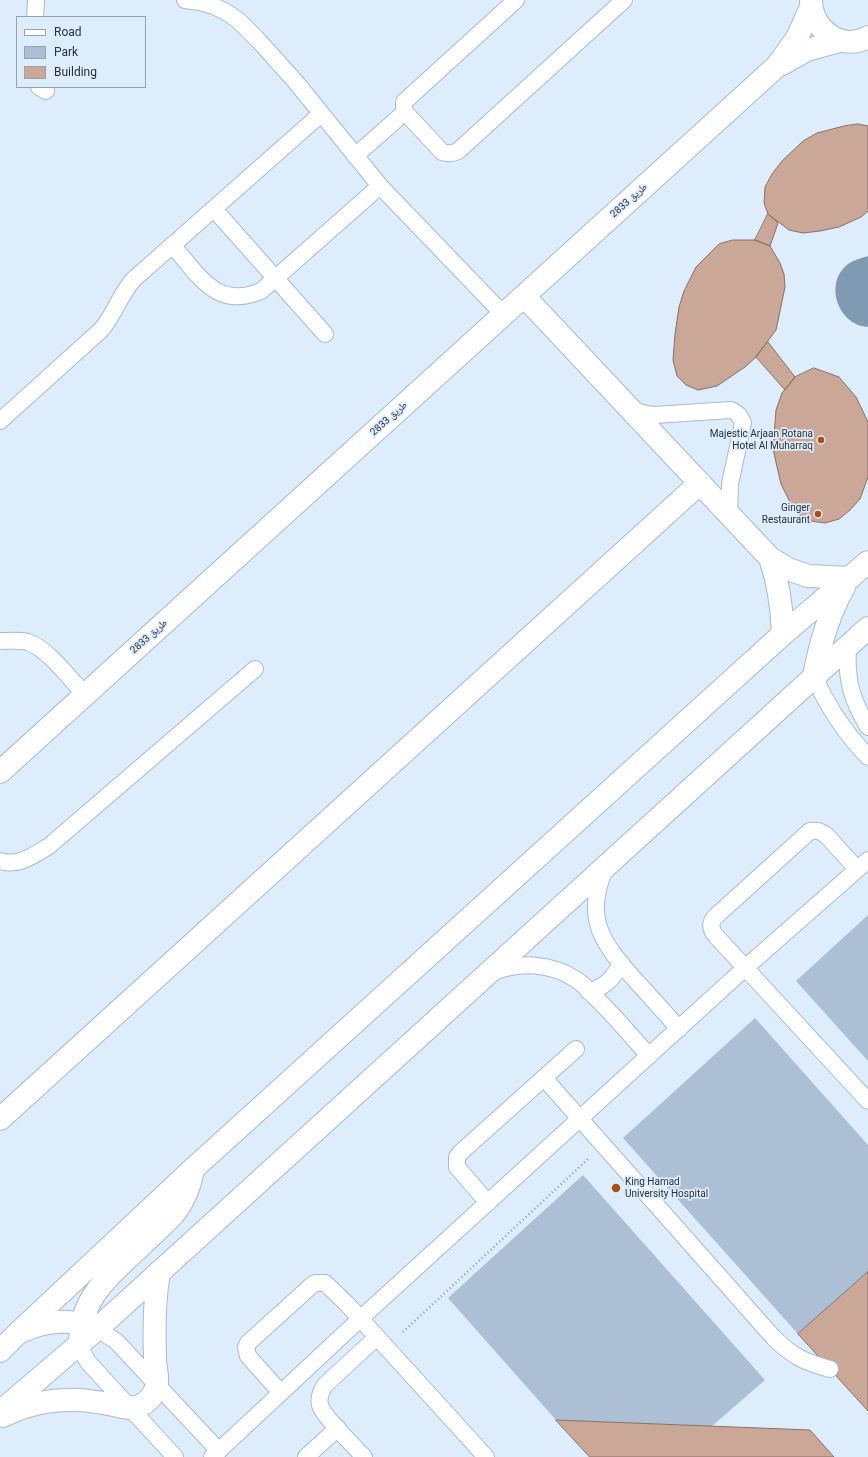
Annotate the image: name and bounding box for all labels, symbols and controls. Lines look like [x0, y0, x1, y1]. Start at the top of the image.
legend [16, 16, 146, 88]
text: Road [54, 25, 82, 39]
text: Park [54, 45, 78, 59]
text: Building [54, 65, 97, 79]
street label: طريق 2833 [608, 181, 650, 221]
street label: طريق 2833 [368, 399, 410, 439]
place label: Majestic Arjaan Rotana Hotel Al Muharraq [710, 428, 813, 452]
marker: Majestic Arjaan Rotana Hotel Al Muharraq [816, 435, 826, 445]
place label: Ginger Restaurant [762, 502, 810, 526]
marker: Ginger Restaurant [813, 509, 823, 519]
street label: طريق 2833 [128, 617, 170, 657]
place label: King Hamad University Hospital [625, 1176, 708, 1200]
marker: King Hamad University Hospital [610, 1182, 622, 1194]

